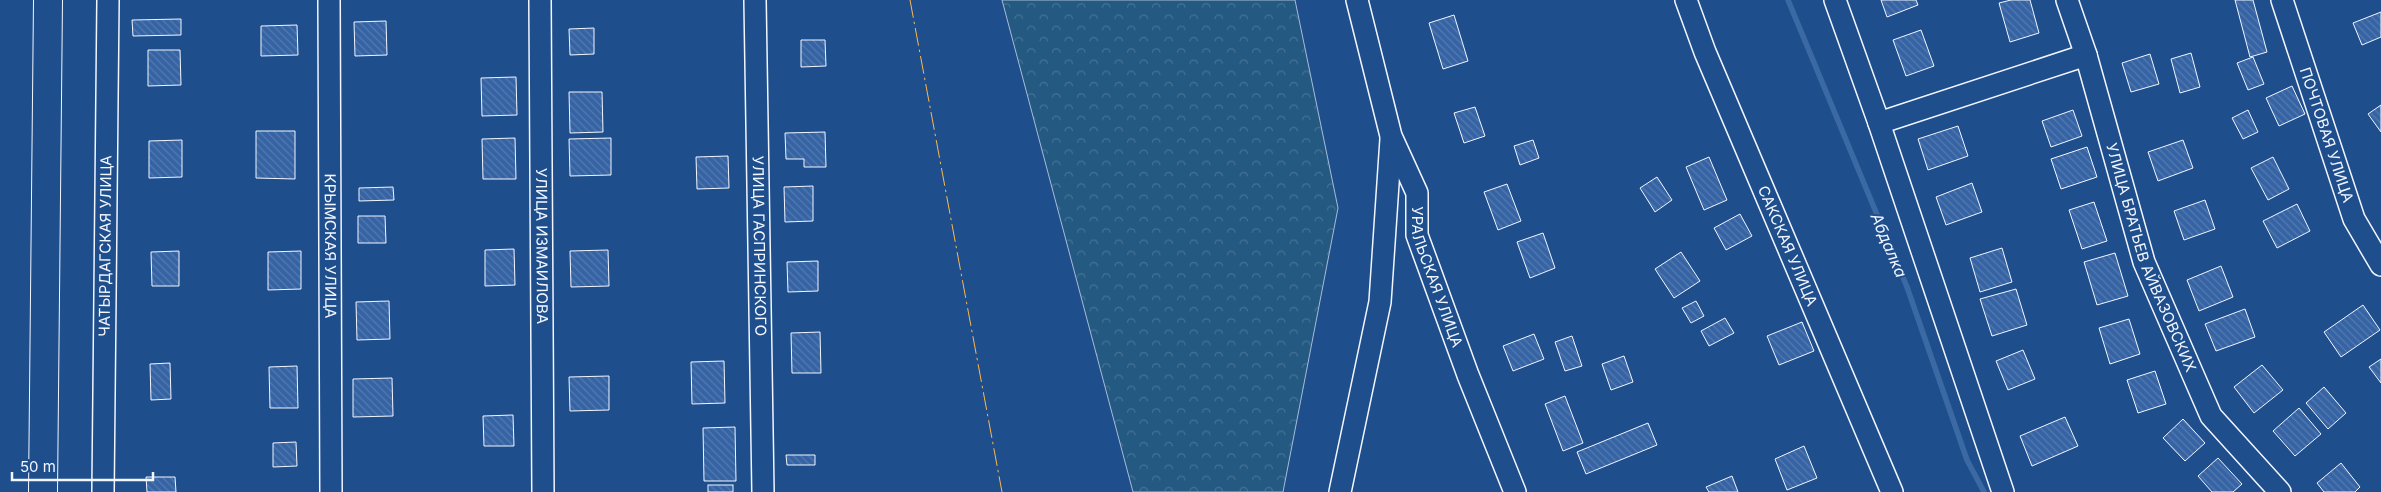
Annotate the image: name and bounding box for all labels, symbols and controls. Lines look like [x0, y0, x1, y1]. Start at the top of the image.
street label: ПОЧТОВАЯ УЛИЦА [2296, 65, 2358, 205]
street label: УЛИЦА БРАТЬЕВ АЙВАЗОВСКИХ [2102, 141, 2201, 375]
street label: ЧАТЫРДАГСКАЯ УЛИЦА [95, 155, 115, 337]
street label: УЛИЦА ГАСПРИНСКОГО [749, 156, 770, 336]
street label: УЛИЦА ИЗМАИЛОВА [532, 168, 552, 324]
street label: КРЫМСКАЯ УЛИЦА [321, 173, 340, 318]
street label: САКСКАЯ УЛИЦА [1754, 183, 1822, 309]
street label: УРАЛЬСКАЯ УЛИЦА [1408, 206, 1467, 350]
water label: Абдалка [1866, 209, 1912, 280]
scale bar [12, 450, 154, 482]
text: 50 m [20, 457, 56, 476]

